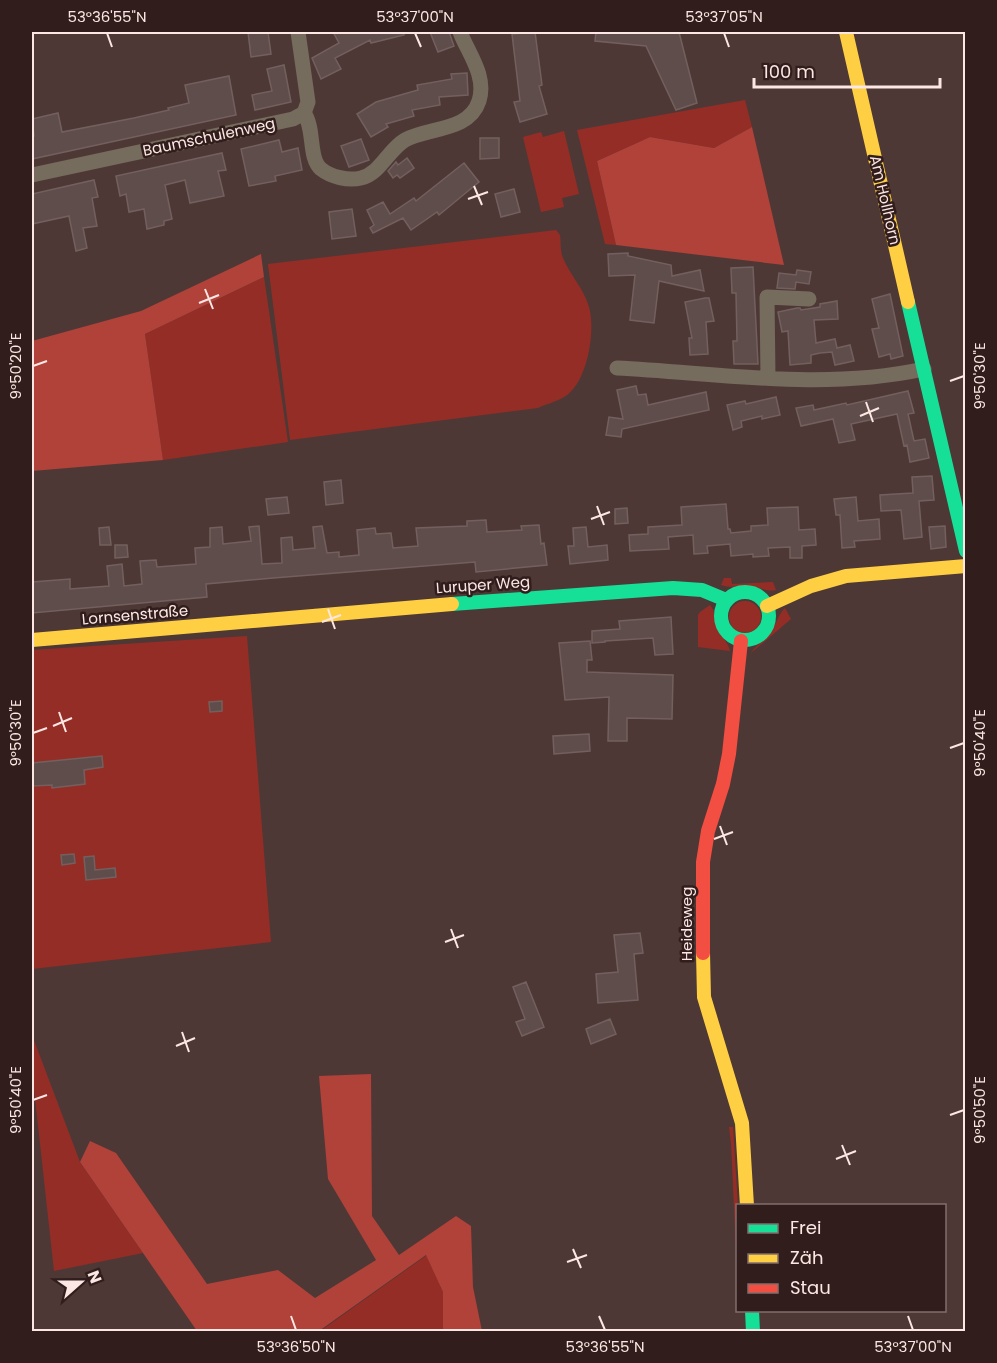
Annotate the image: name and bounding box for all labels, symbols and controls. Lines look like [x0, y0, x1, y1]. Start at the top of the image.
text: 53°36'55"N [68, 6, 146, 27]
text: 53°37'00"N [376, 6, 454, 27]
text: 53°37'05"N [685, 6, 763, 27]
scale bar [754, 51, 940, 89]
text: 100 m [763, 59, 815, 84]
street label: Baumschulenweg [141, 112, 277, 161]
street label: Am Hollhorn [865, 153, 906, 247]
text: 9°50'20"E [5, 333, 26, 399]
text: 9°50'30"E [969, 342, 990, 410]
street label: Luruper Weg [435, 571, 531, 598]
street label: Lornsenstraße [81, 599, 189, 630]
text: 9°50'30"E [5, 699, 26, 767]
text: 9°50'40"E [969, 709, 990, 777]
street label: Heideweg [676, 887, 697, 961]
text: 9°50'40"E [5, 1066, 26, 1134]
text: 9°50'50"E [969, 1076, 990, 1144]
legend [736, 1204, 946, 1312]
text: Frei [790, 1215, 821, 1240]
text: Zäh [790, 1245, 823, 1270]
north arrow [51, 1252, 111, 1312]
text: N [82, 1267, 107, 1287]
text: Stau [790, 1275, 831, 1300]
text: 53°36'50"N [257, 1336, 335, 1357]
text: 53°36'55"N [566, 1336, 644, 1357]
text: 53°37'00"N [874, 1336, 952, 1357]

